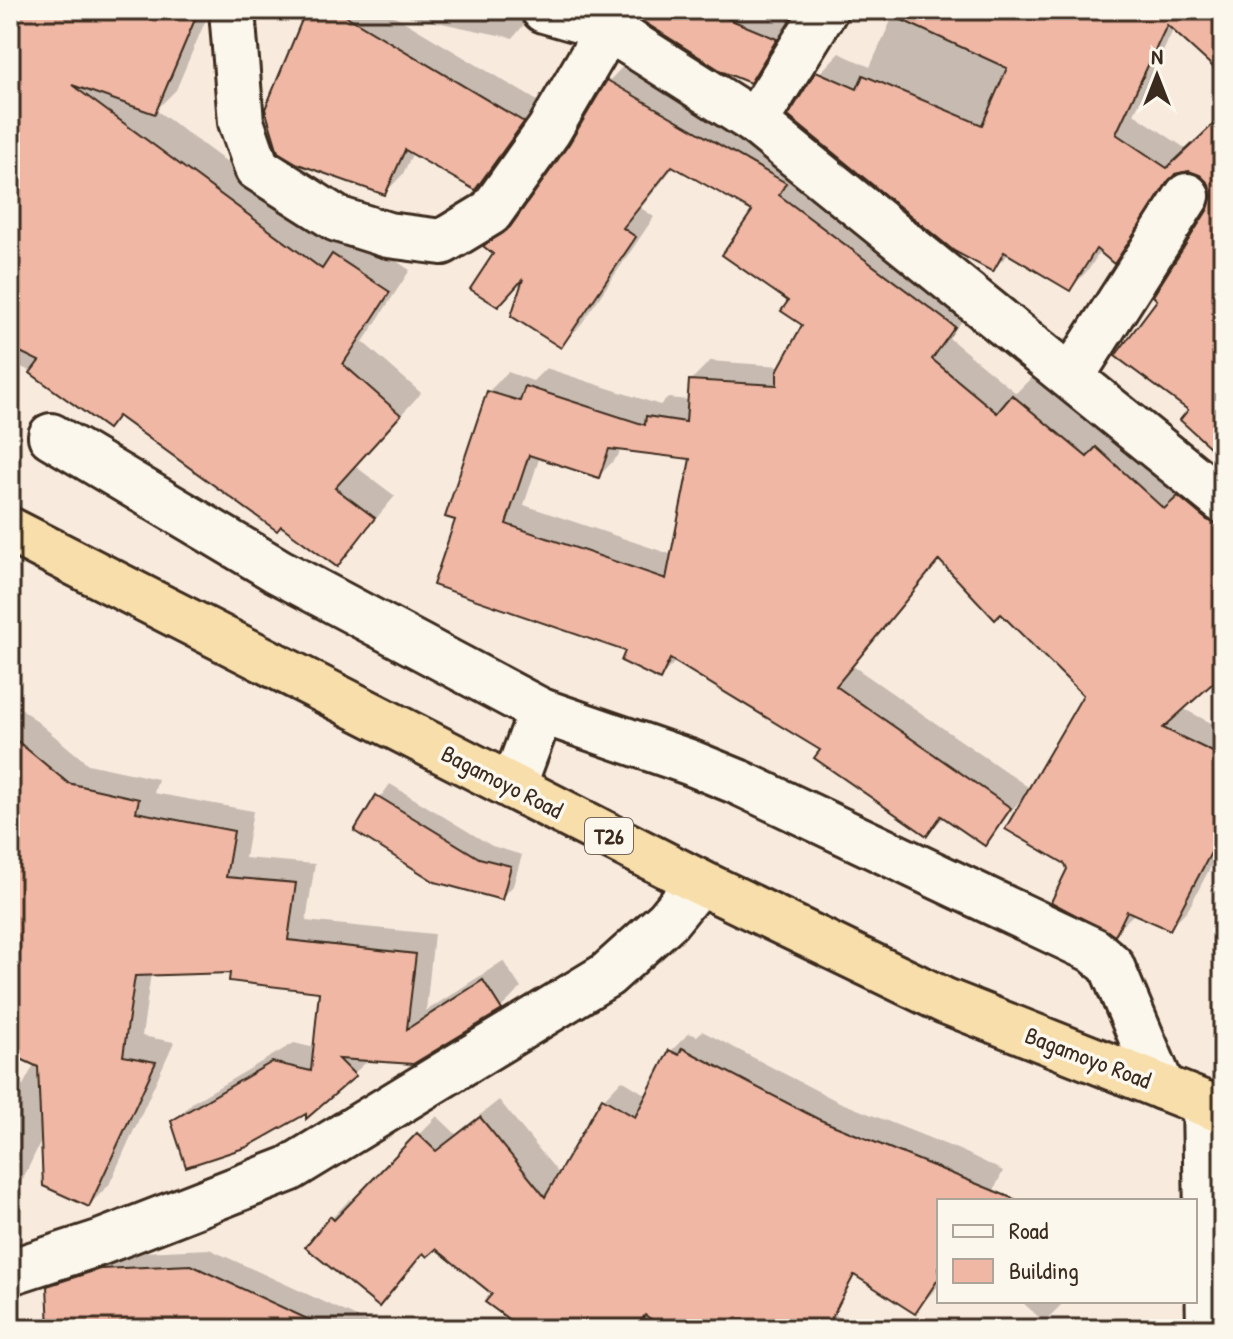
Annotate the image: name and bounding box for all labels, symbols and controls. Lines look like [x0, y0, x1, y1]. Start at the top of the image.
north arrow [1117, 36, 1197, 116]
text: N [1151, 41, 1163, 71]
street label: Bagamoyo Road [436, 737, 569, 825]
road number: T26 [585, 818, 633, 854]
street label: Bagamoyo Road [1021, 1018, 1156, 1096]
legend [937, 1199, 1197, 1303]
text: Road [1009, 1214, 1048, 1246]
text: Building [1009, 1254, 1079, 1286]

